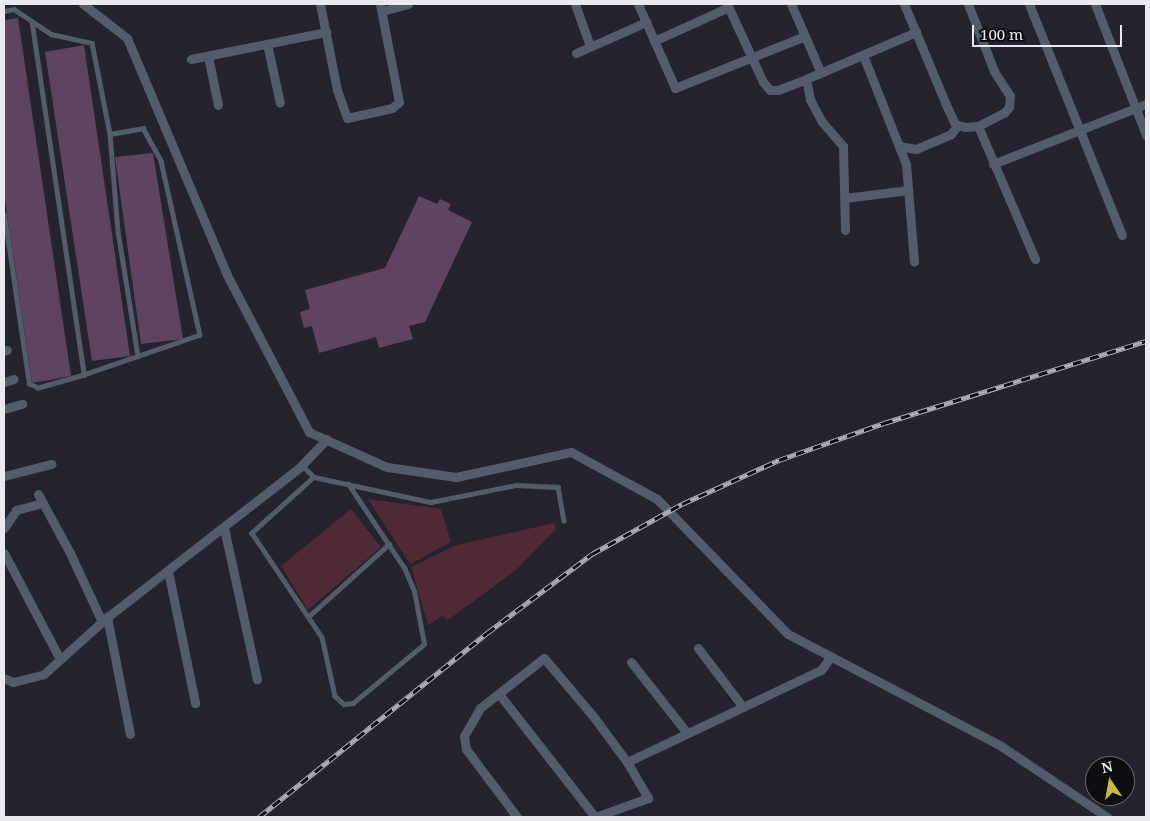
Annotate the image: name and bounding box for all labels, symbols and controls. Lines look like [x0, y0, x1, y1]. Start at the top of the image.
scale bar [975, 15, 1125, 47]
text: 100 m [980, 24, 1023, 44]
north arrow [1085, 756, 1135, 806]
text: N [1100, 756, 1114, 777]

